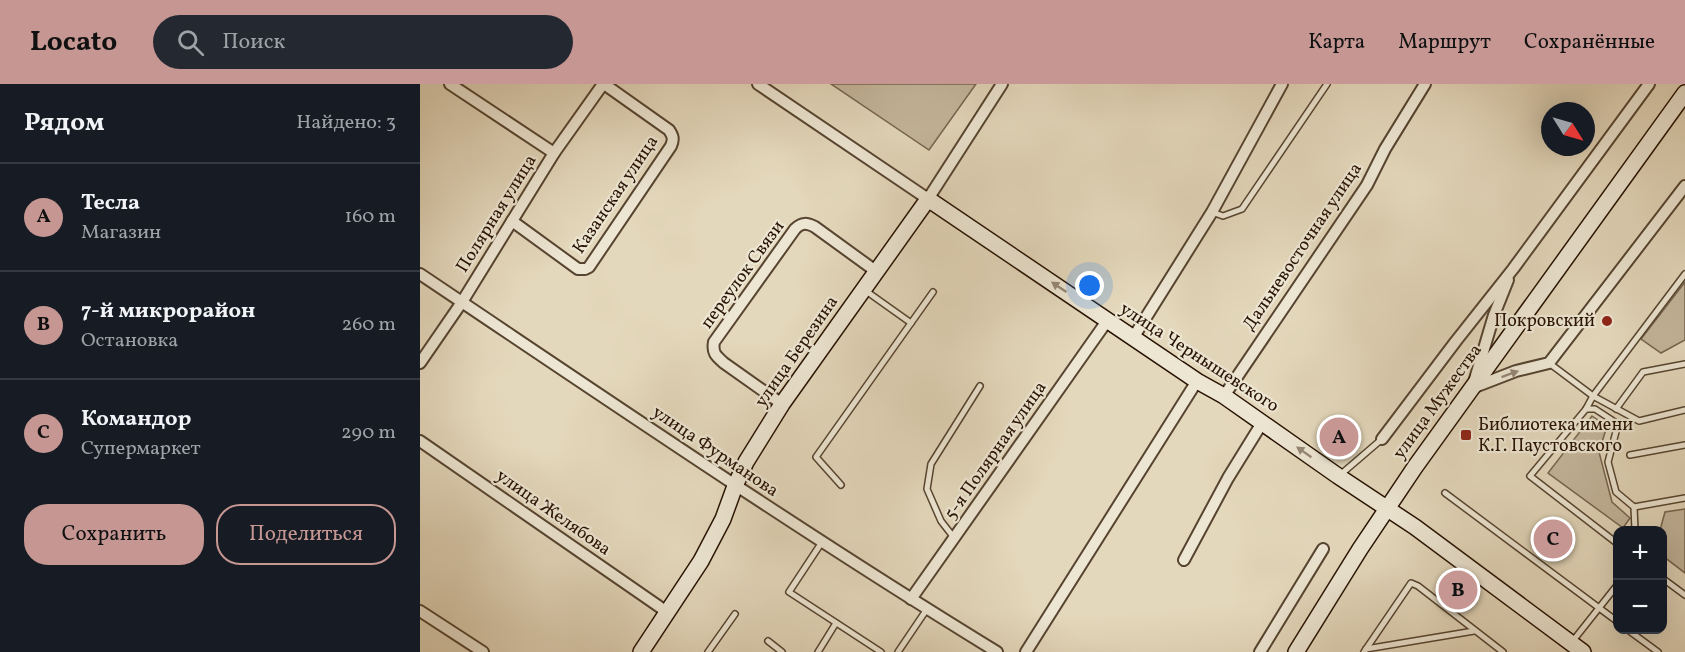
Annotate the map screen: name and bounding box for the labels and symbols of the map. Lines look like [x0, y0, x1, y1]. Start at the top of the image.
north arrow [1541, 102, 1595, 156]
street label: Казанская улица [567, 131, 665, 259]
street label: Полярная улица [451, 150, 543, 278]
street label: Дальневосточная улица [1237, 158, 1369, 336]
street label: переулок Связи [695, 216, 791, 334]
your location [1075, 271, 1104, 300]
one-way arrow [1050, 282, 1067, 293]
street label: улица Березина [749, 291, 845, 413]
street label: улица Чернышевского [1114, 297, 1284, 419]
place label: Покровский [1494, 309, 1595, 334]
marker: Покровский [1600, 314, 1614, 328]
street label: улица Мужества [1388, 339, 1488, 465]
one-way arrow [1501, 368, 1519, 378]
street label: 5-я Полярная улица [939, 377, 1053, 525]
street label: улица Фурманова [647, 400, 783, 504]
place label: Библиотека имени К.Г. Паустовского [1478, 413, 1633, 459]
pin: A [1320, 414, 1358, 460]
marker: Библиотека имени К.Г. Паустовского [1459, 428, 1473, 442]
one-way arrow [1296, 446, 1312, 458]
street label: улица Желябова [490, 464, 616, 562]
pin: C [1534, 516, 1572, 562]
pin: B [1438, 568, 1478, 612]

